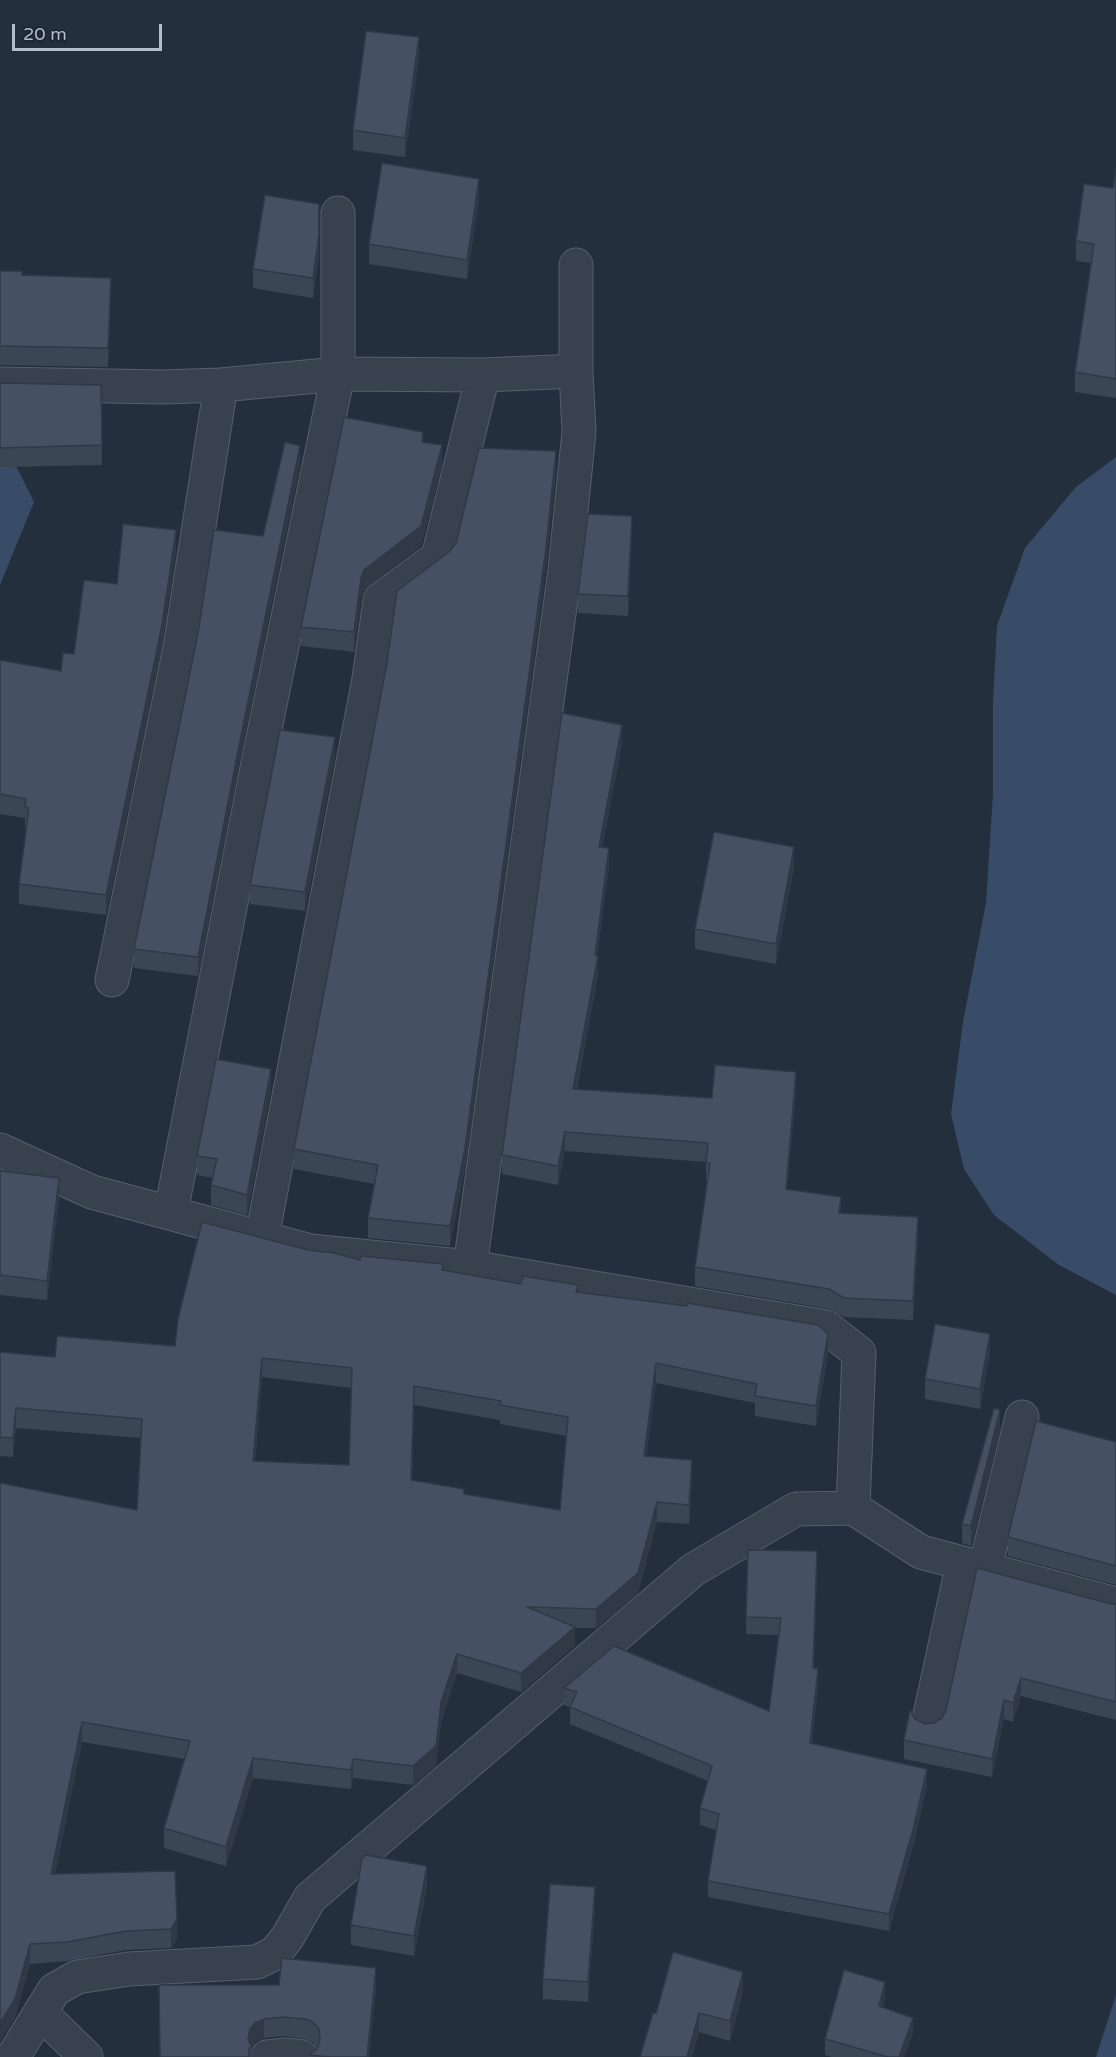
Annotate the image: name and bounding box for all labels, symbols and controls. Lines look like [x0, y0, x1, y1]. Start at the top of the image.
scale bar [15, 12, 165, 50]
text: 20 m [23, 23, 67, 45]

